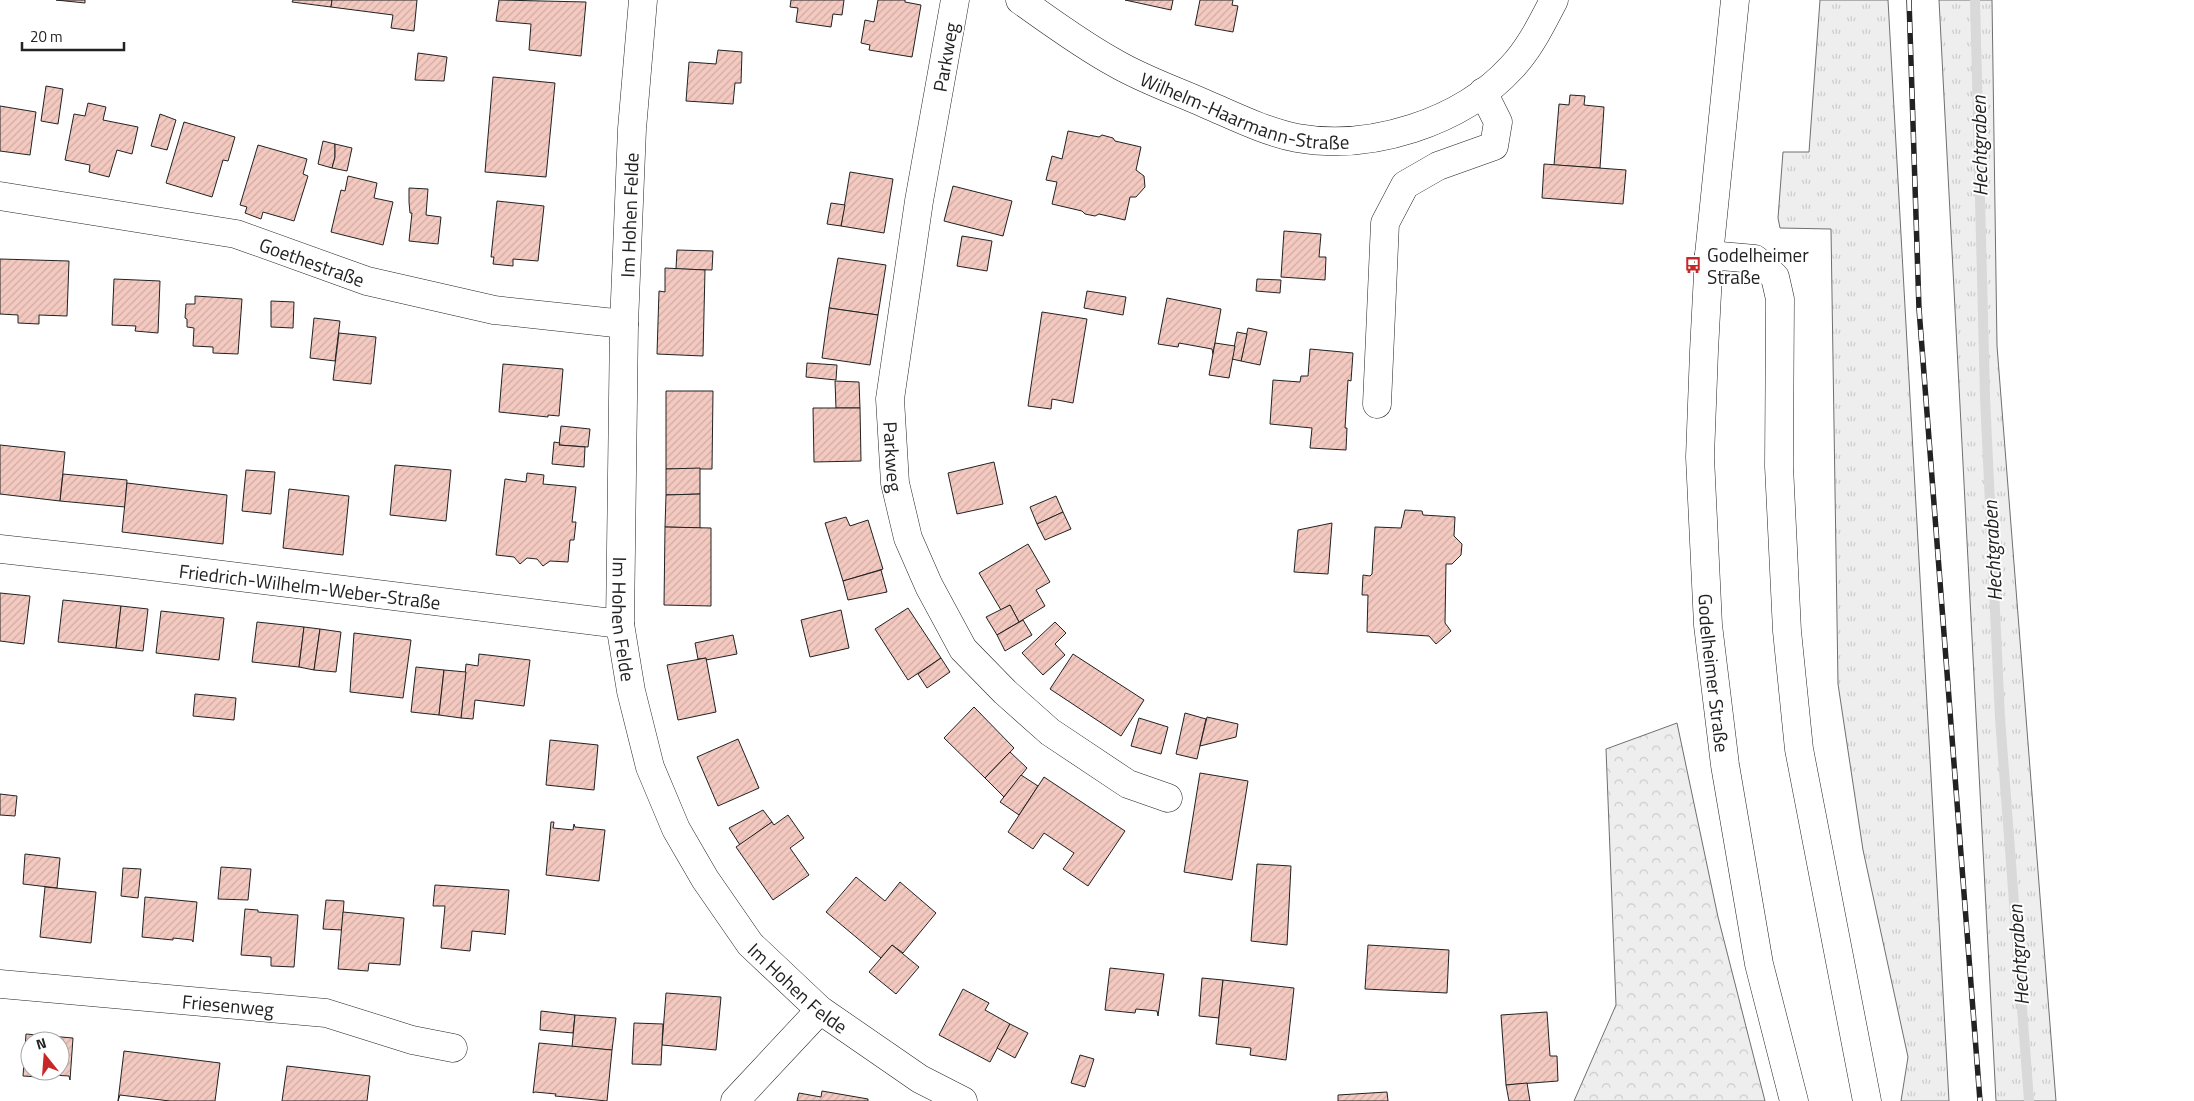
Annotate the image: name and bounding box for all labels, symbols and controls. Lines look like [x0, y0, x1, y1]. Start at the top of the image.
scale bar [22, 20, 125, 52]
street label: Parkweg [925, 20, 965, 94]
text: 20 m [30, 25, 63, 48]
street label: Wilhelm-Haarmann-Straße [1136, 64, 1350, 156]
water label: Hechtgraben [1963, 94, 1995, 197]
street label: Im Hohen Felde [612, 152, 646, 278]
street label: Goethestraße [256, 229, 369, 294]
place label: Godelheimer Straße [1707, 240, 1809, 291]
bus stop icon: Godelheimer Straße [1683, 255, 1703, 275]
street label: Parkweg [877, 421, 911, 495]
water label: Hechtgraben [1974, 499, 2010, 602]
street label: Friedrich-Wilhelm-Weber-Straße [177, 555, 442, 616]
street label: Im Hohen Felde [605, 557, 644, 683]
street label: Godelheimer Straße [1692, 593, 1738, 754]
water label: Hechtgraben [1999, 903, 2037, 1006]
street label: Im Hohen Felde [742, 935, 854, 1040]
street label: Friesenweg [181, 986, 276, 1023]
north arrow [20, 1031, 70, 1081]
text: N [33, 1032, 49, 1055]

